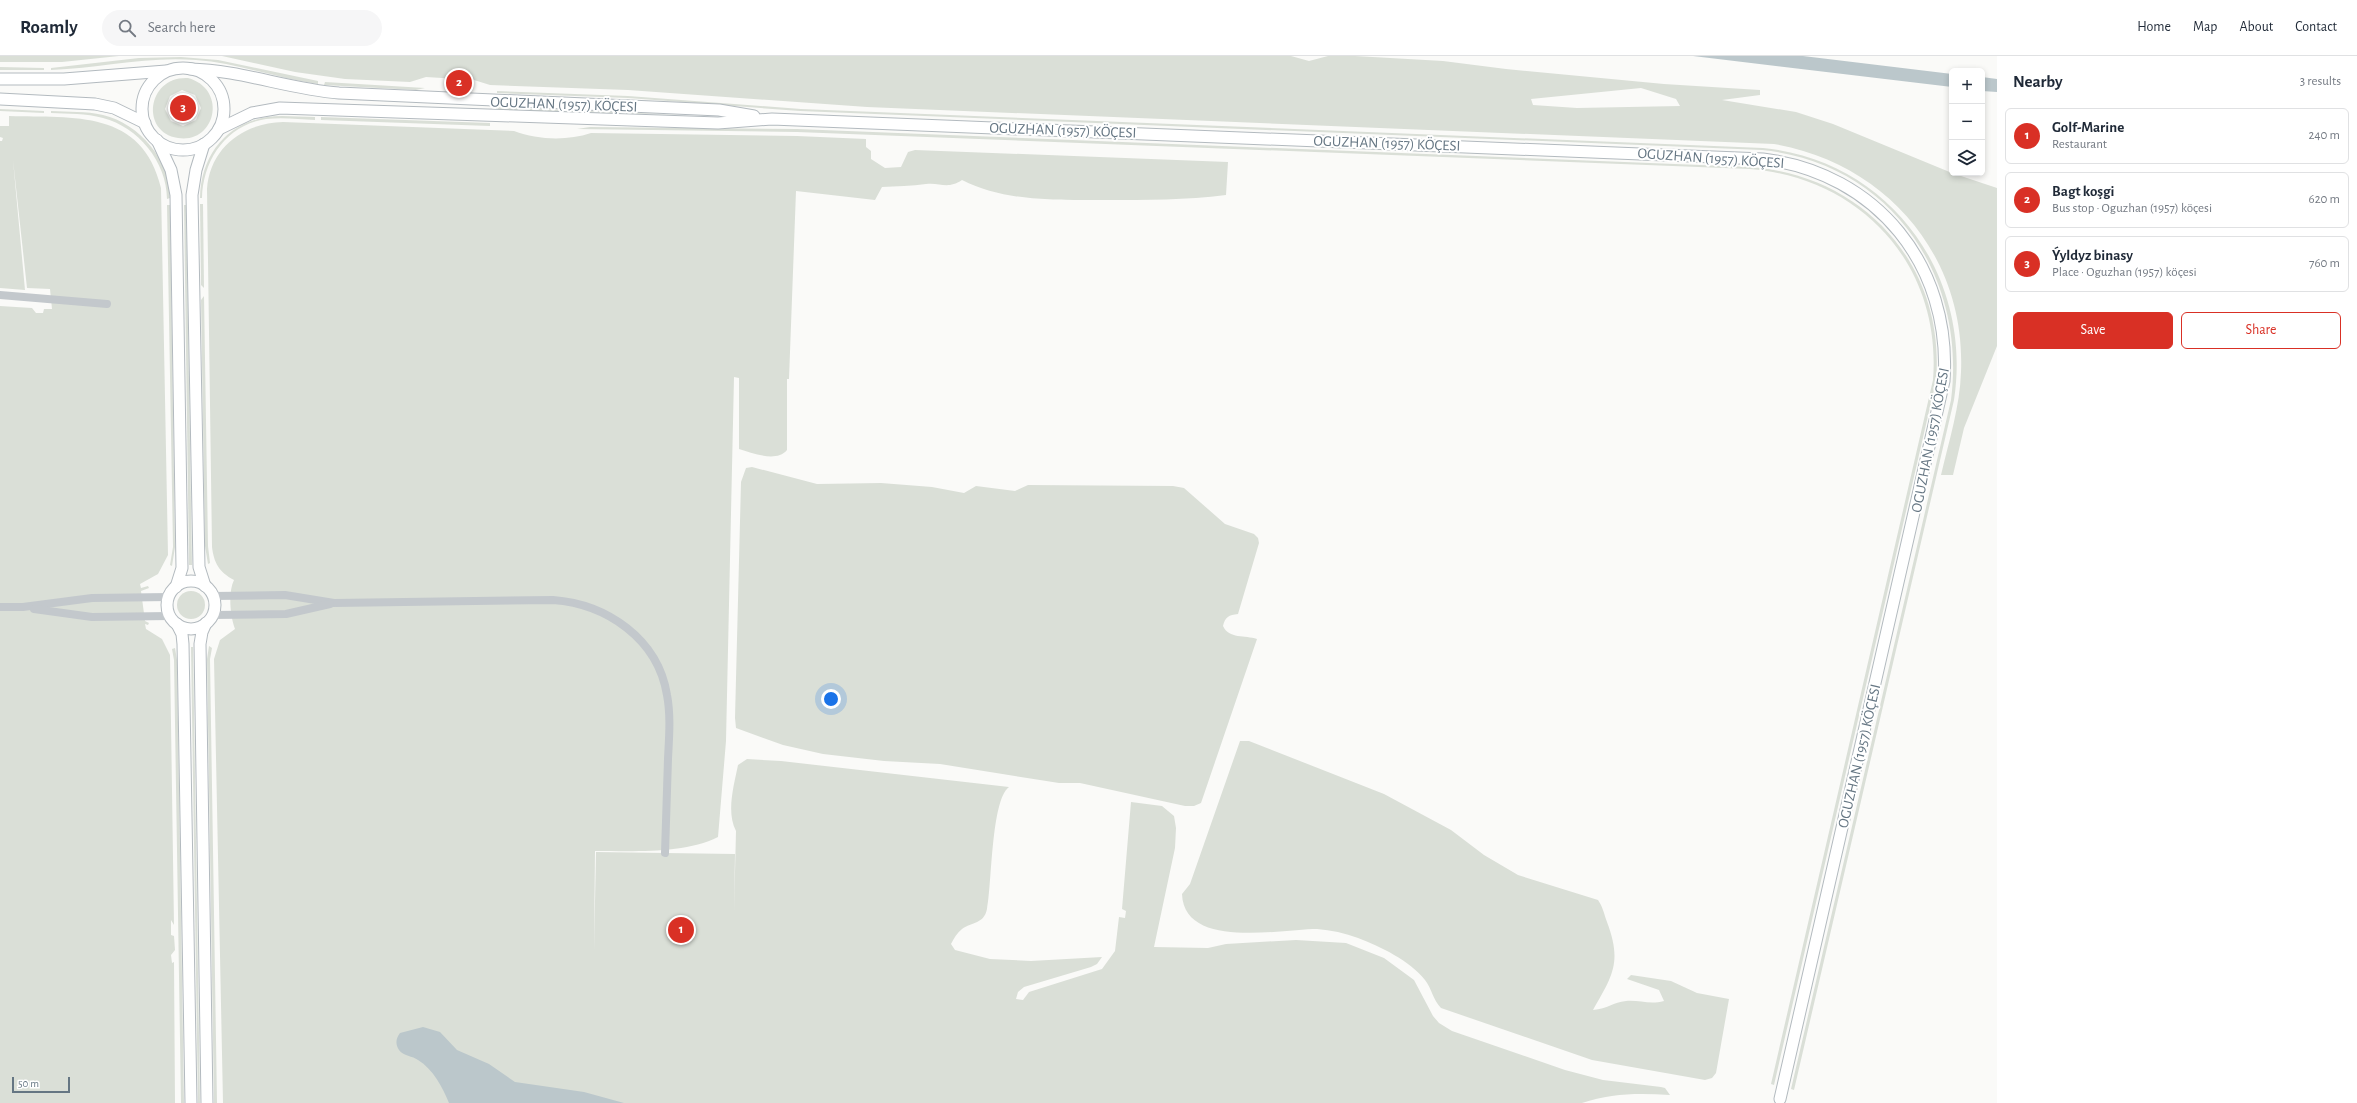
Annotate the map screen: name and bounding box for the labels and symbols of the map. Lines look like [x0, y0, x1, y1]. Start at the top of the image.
pin: 2 [446, 68, 472, 98]
street label: OGUZHAN (1957) KÖÇESI [490, 92, 638, 115]
pin: 3 [170, 93, 196, 123]
street label: OGUZHAN (1957) KÖÇESI [989, 118, 1137, 141]
street label: OGUZHAN (1957) KÖÇESI [1313, 131, 1461, 154]
street label: OGUZHAN (1957) KÖÇESI [1637, 144, 1785, 171]
street label: OGUZHAN (1957) KÖÇESI [1907, 366, 1952, 514]
street label: OGUZHAN (1957) KÖÇESI [1834, 682, 1883, 829]
your location [821, 689, 841, 709]
pin: 1 [668, 915, 694, 945]
scale bar [12, 1075, 70, 1094]

